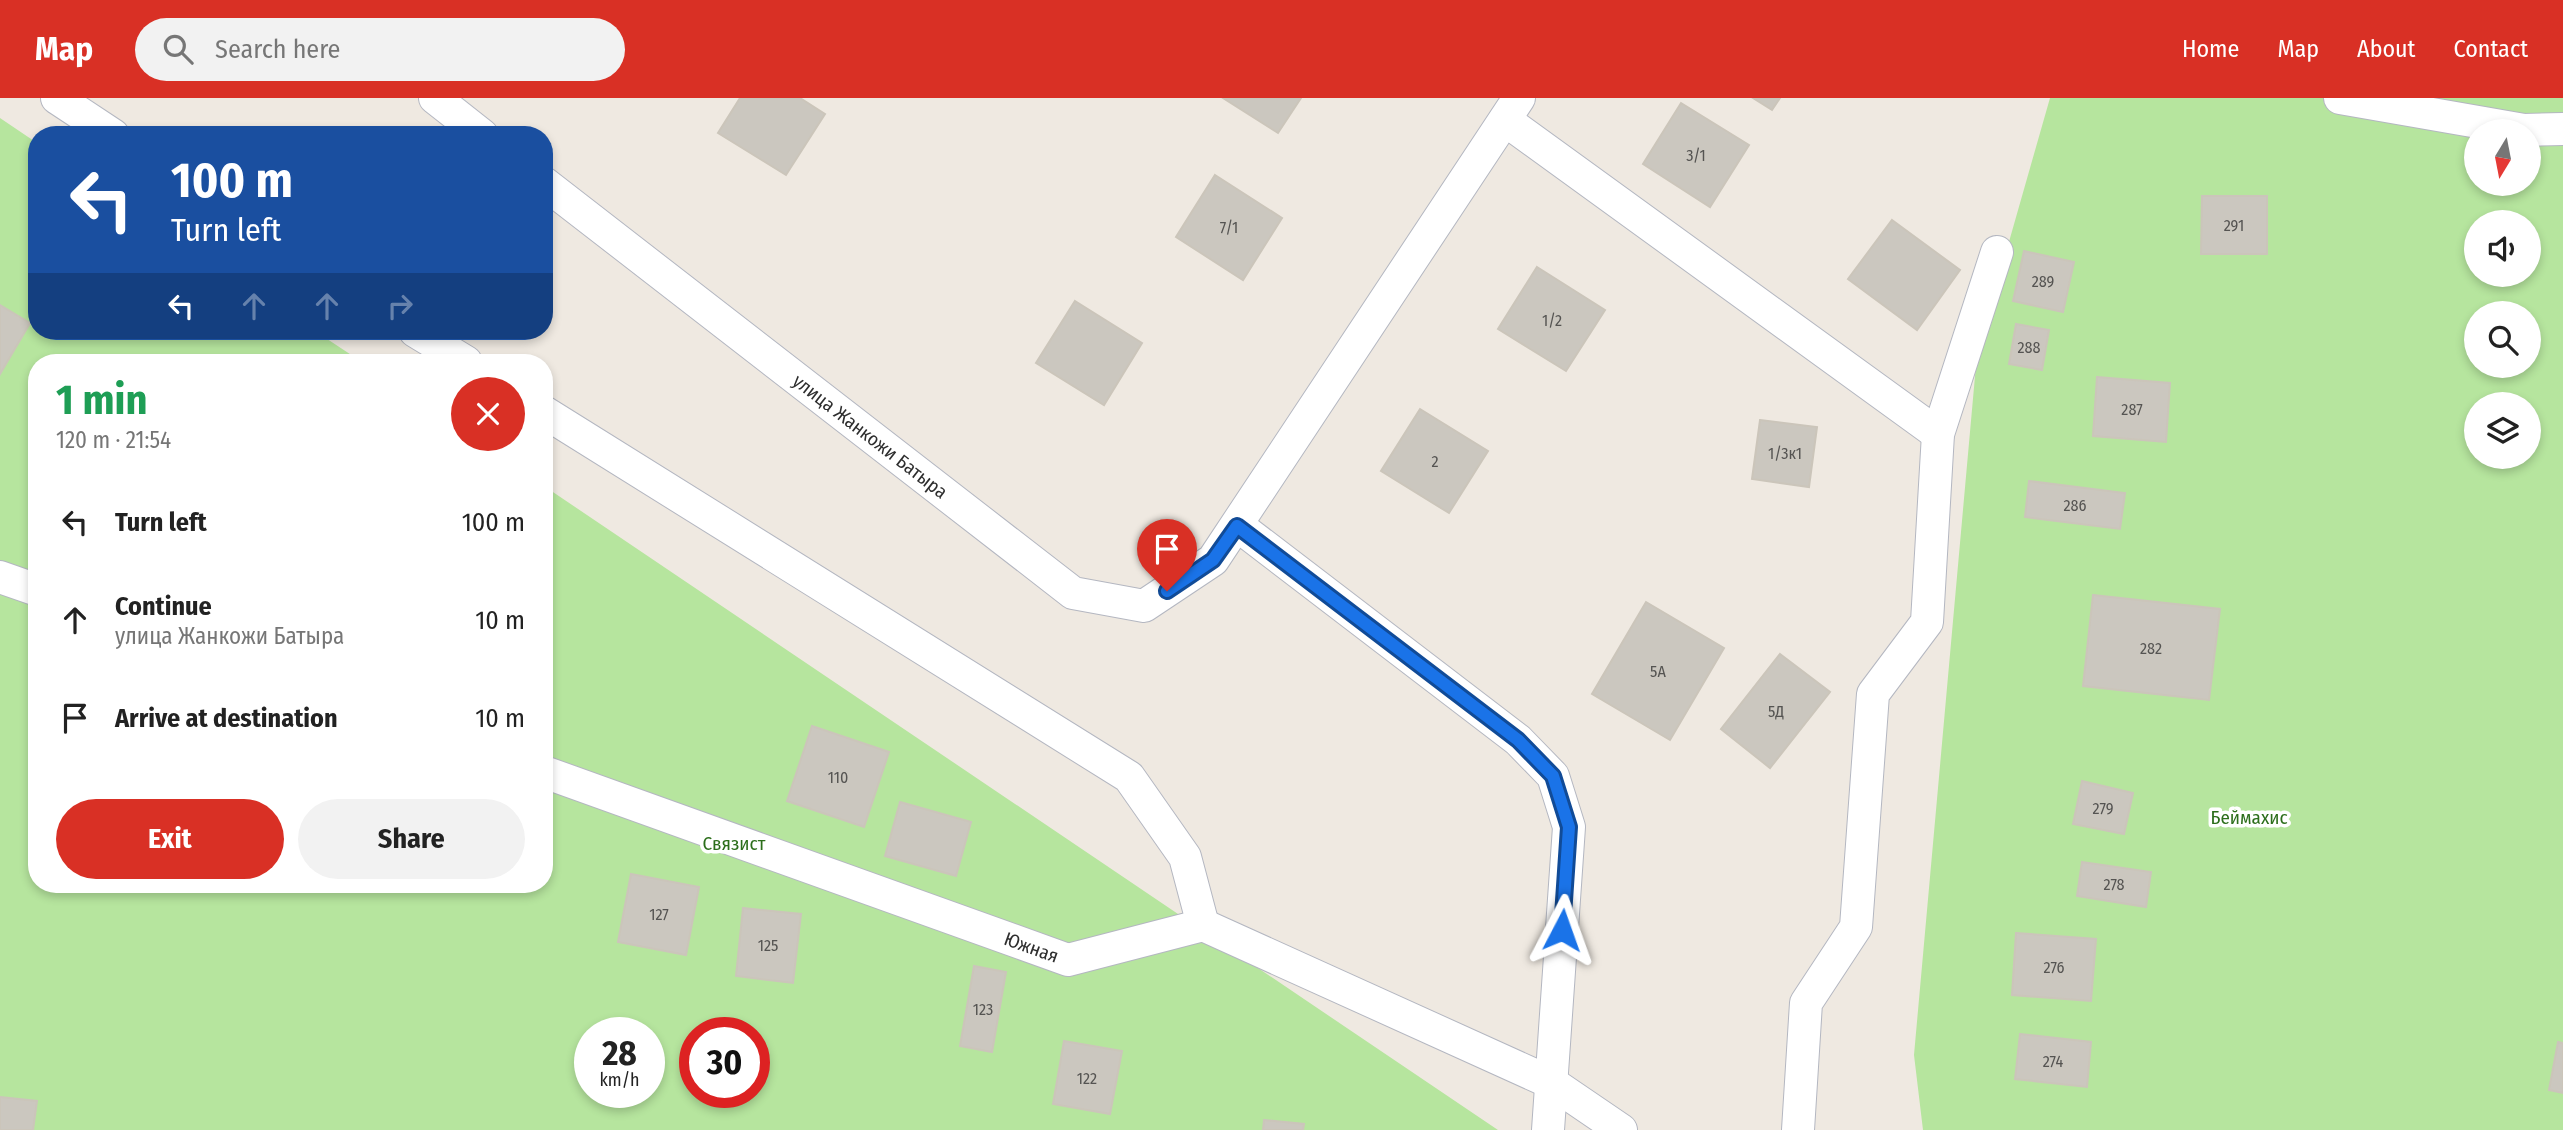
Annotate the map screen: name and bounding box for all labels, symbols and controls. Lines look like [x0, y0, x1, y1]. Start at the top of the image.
search box [135, 18, 625, 81]
text: Map [35, 29, 93, 69]
icon: search [159, 30, 197, 68]
text: Search here [215, 34, 340, 65]
text: Home [2182, 35, 2239, 63]
text: Map [2277, 35, 2319, 63]
text: About [2357, 35, 2415, 63]
text: Contact [2453, 35, 2528, 63]
north arrow [2464, 119, 2541, 196]
map controls [2464, 119, 2541, 469]
house number: 3/1 [1686, 146, 1706, 165]
text: 100 m [171, 151, 293, 210]
icon: left [56, 154, 147, 245]
button: sound [2464, 210, 2541, 287]
text: Turn left [171, 211, 281, 249]
house number: 291 [2224, 216, 2244, 235]
house number: 7/1 [1220, 218, 1238, 237]
house number: 289 [2032, 272, 2055, 291]
icon: left [162, 287, 200, 325]
icon: ahead [235, 287, 273, 325]
icon: ahead [308, 287, 346, 325]
icon: right [381, 287, 419, 325]
button: search [2464, 301, 2541, 378]
house number: 1/2 [1542, 311, 1562, 330]
house number: 288 [2017, 338, 2041, 357]
street label: улица Жанкожи Батыра [788, 369, 952, 504]
text: 1 min [56, 375, 147, 425]
button: close [451, 377, 525, 451]
button: layers [2464, 392, 2541, 469]
house number: 287 [2121, 400, 2143, 419]
text: 120 m · 21:54 [56, 426, 171, 454]
house number: 1/3к1 [1768, 444, 1802, 463]
house number: 2 [1431, 452, 1439, 471]
house number: 286 [2064, 496, 2087, 515]
icon: left [56, 503, 94, 541]
text: Turn left [115, 507, 207, 538]
text: 100 m [462, 507, 525, 538]
pin [1137, 519, 1197, 591]
icon: arrive [1148, 530, 1186, 568]
text: Continue [115, 591, 212, 622]
icon: ahead [56, 601, 94, 639]
text: 10 m [475, 605, 525, 636]
text: улица Жанкожи Батыра [115, 622, 344, 650]
house number: 282 [2140, 639, 2162, 658]
house number: 5А [1650, 662, 1666, 681]
icon: arrive [56, 699, 94, 737]
house number: 5Д [1768, 702, 1784, 721]
text: Arrive at destination [115, 703, 338, 734]
text: 10 m [475, 703, 525, 734]
house number: 110 [828, 768, 848, 787]
button: Exit [56, 799, 284, 879]
button: Share [298, 799, 525, 879]
house number: 279 [2093, 799, 2114, 818]
park label: Беймахис [2210, 806, 2288, 829]
park label: Связист [703, 832, 766, 855]
house number: 278 [2103, 875, 2125, 894]
position arrow [1525, 893, 1599, 967]
house number: 127 [649, 905, 669, 924]
street label: Южная [1001, 927, 1062, 968]
house number: 125 [758, 936, 778, 955]
house number: 276 [2044, 958, 2065, 977]
house number: 123 [973, 1000, 993, 1019]
speed limit sign: 30 [679, 1017, 770, 1108]
text: 28 [602, 1032, 637, 1074]
house number: 274 [2043, 1052, 2064, 1071]
text: km/h [599, 1069, 640, 1091]
house number: 122 [1077, 1069, 1097, 1088]

